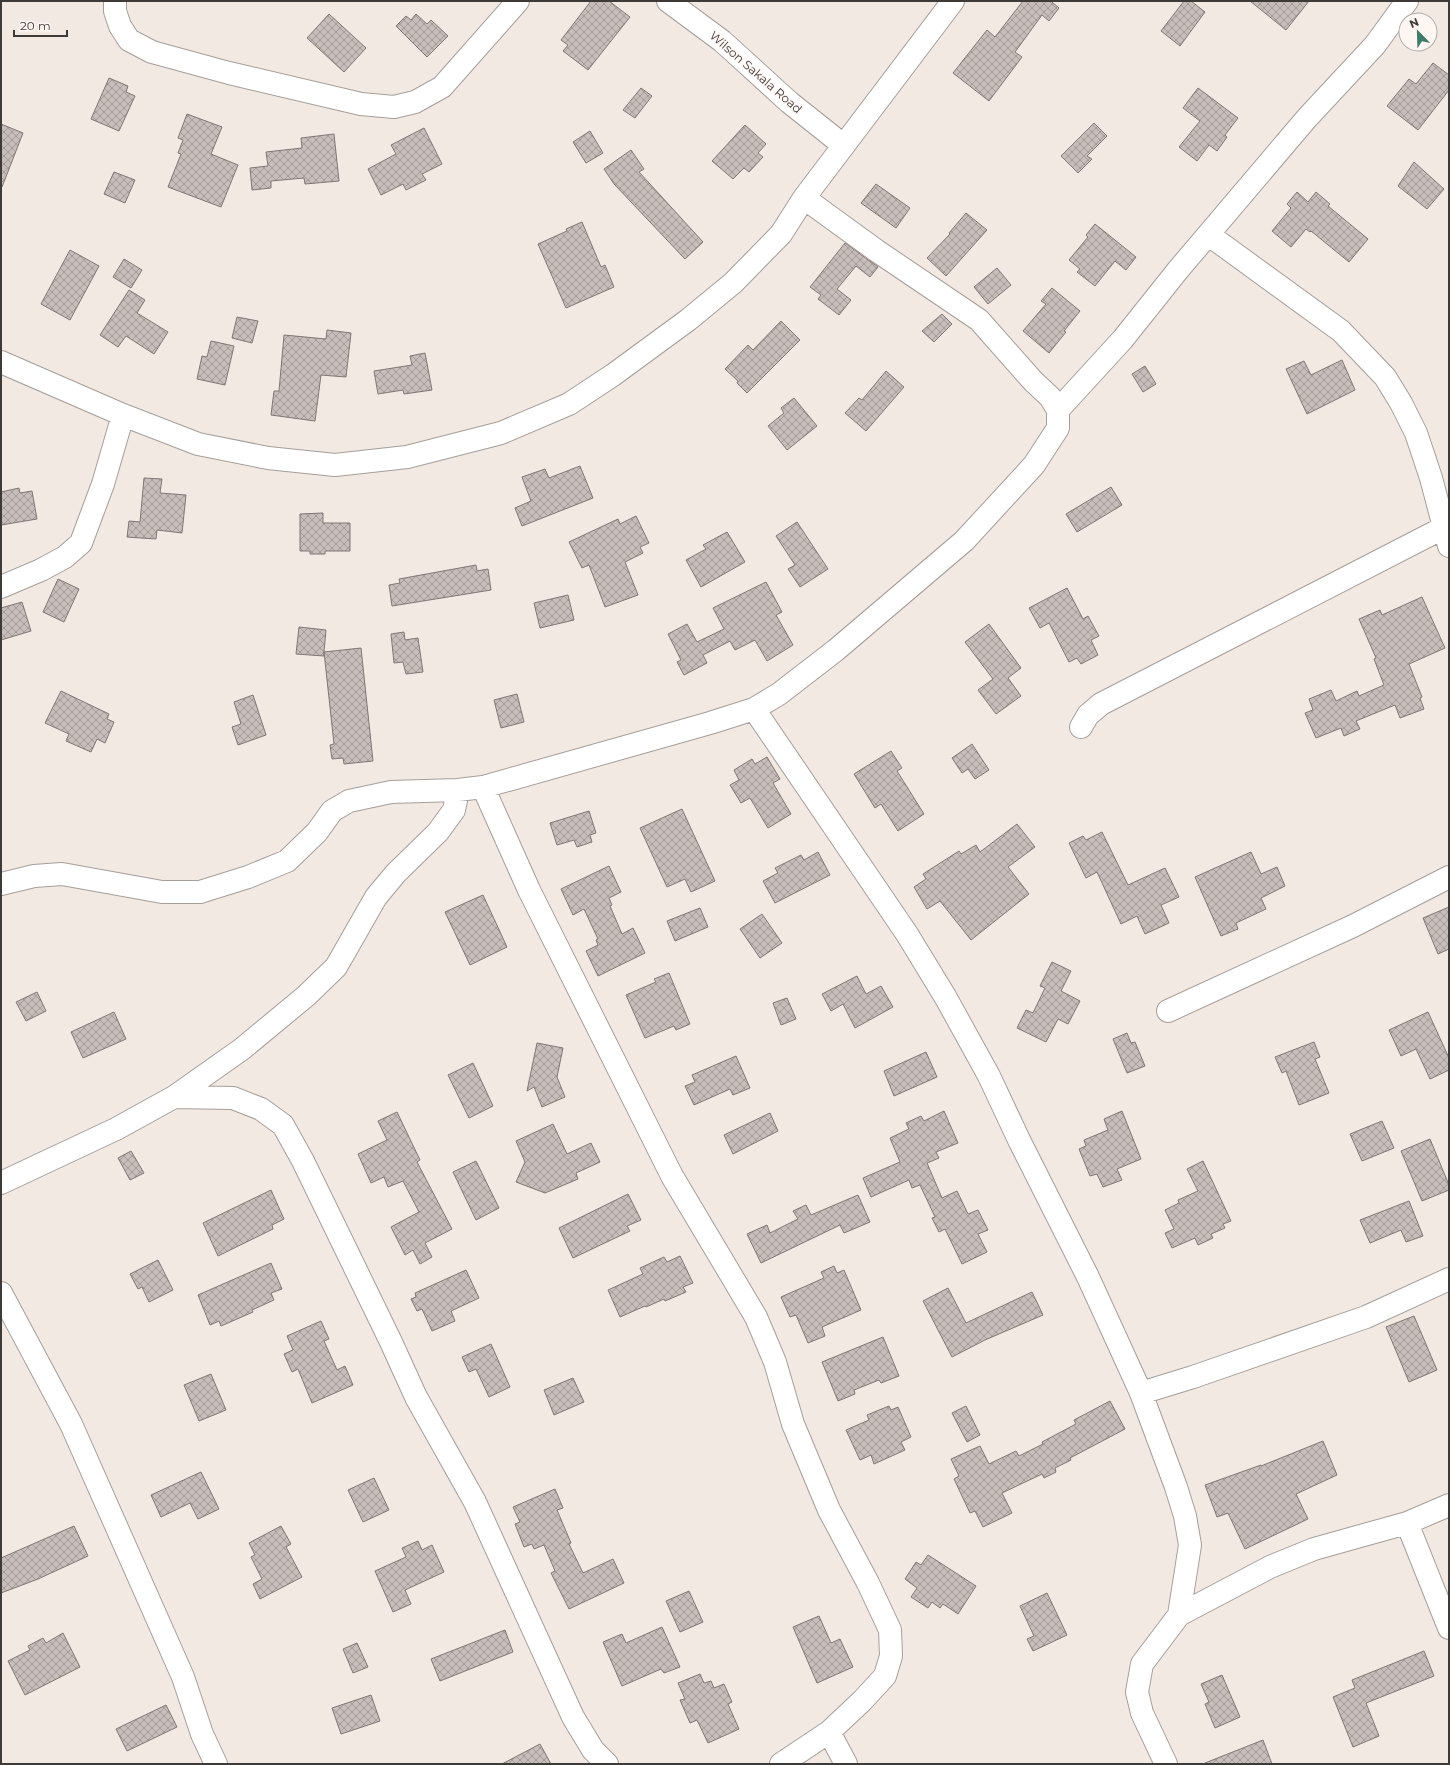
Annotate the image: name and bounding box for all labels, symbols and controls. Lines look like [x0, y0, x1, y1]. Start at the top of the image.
scale bar [14, 12, 67, 38]
north arrow [1398, 12, 1438, 52]
text: N [1407, 15, 1421, 31]
text: 20 m [20, 18, 51, 33]
street label: Wilson Sakala Road [707, 28, 805, 116]

